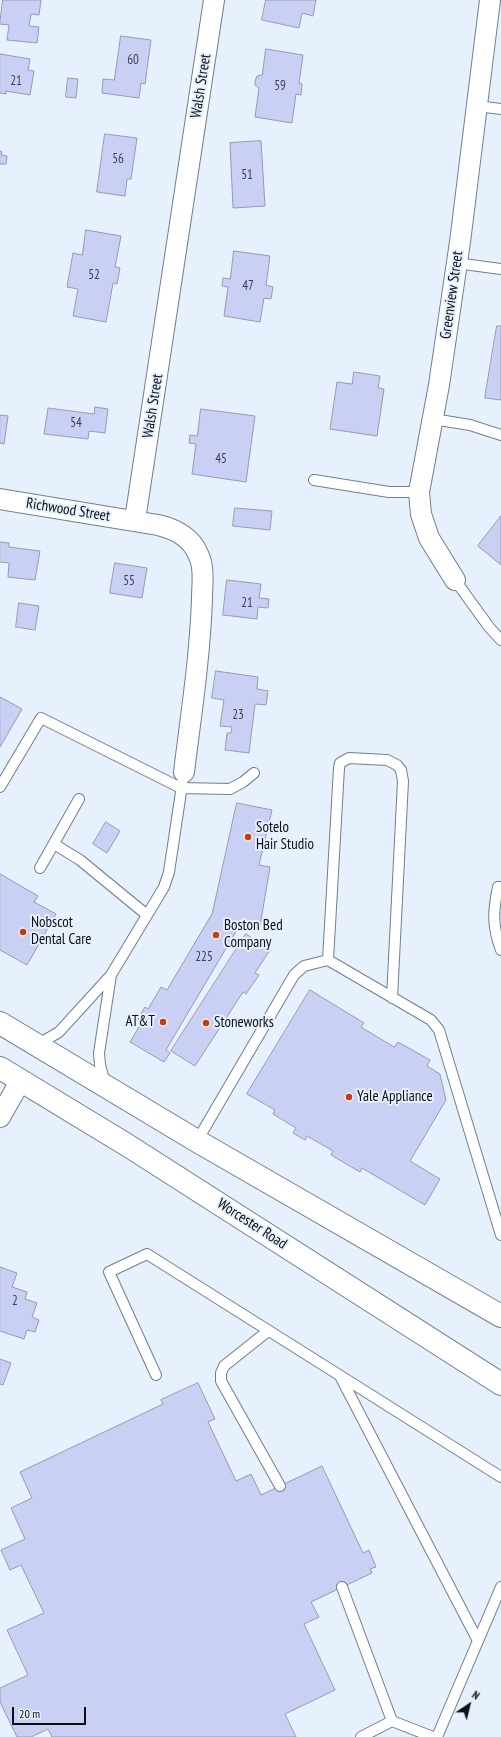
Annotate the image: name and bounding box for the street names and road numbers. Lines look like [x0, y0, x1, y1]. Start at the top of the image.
street label: Walsh Street [187, 53, 215, 119]
street label: Greenview Street [437, 250, 467, 340]
street label: Walsh Street [139, 373, 167, 439]
street label: Richwood Street [25, 494, 111, 526]
street label: Worcester Road [214, 1195, 290, 1253]

